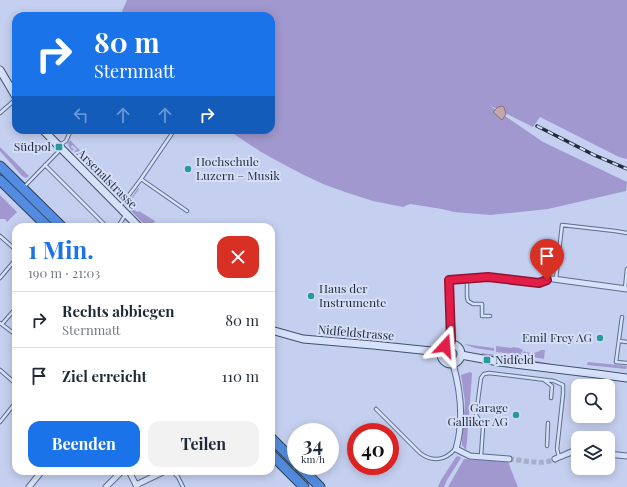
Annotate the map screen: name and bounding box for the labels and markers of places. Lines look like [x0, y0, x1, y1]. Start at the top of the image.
place label: Südpol [14, 138, 52, 154]
marker: Südpol [54, 142, 64, 152]
place label: Hochschule Luzern – Musik [196, 153, 280, 183]
marker: Hochschule Luzern – Musik [183, 164, 193, 174]
pin [530, 239, 564, 280]
place label: Haus der Instrumente [319, 280, 386, 310]
marker: Haus der Instrumente [306, 291, 316, 301]
place label: Emil Frey AG [522, 329, 593, 345]
marker: Emil Frey AG [595, 333, 605, 343]
place label: Nidfeld [495, 351, 534, 367]
marker: Nidfeld [482, 355, 492, 365]
place label: Garage Galliker AG [447, 399, 509, 429]
marker: Garage Galliker AG [511, 410, 521, 420]

